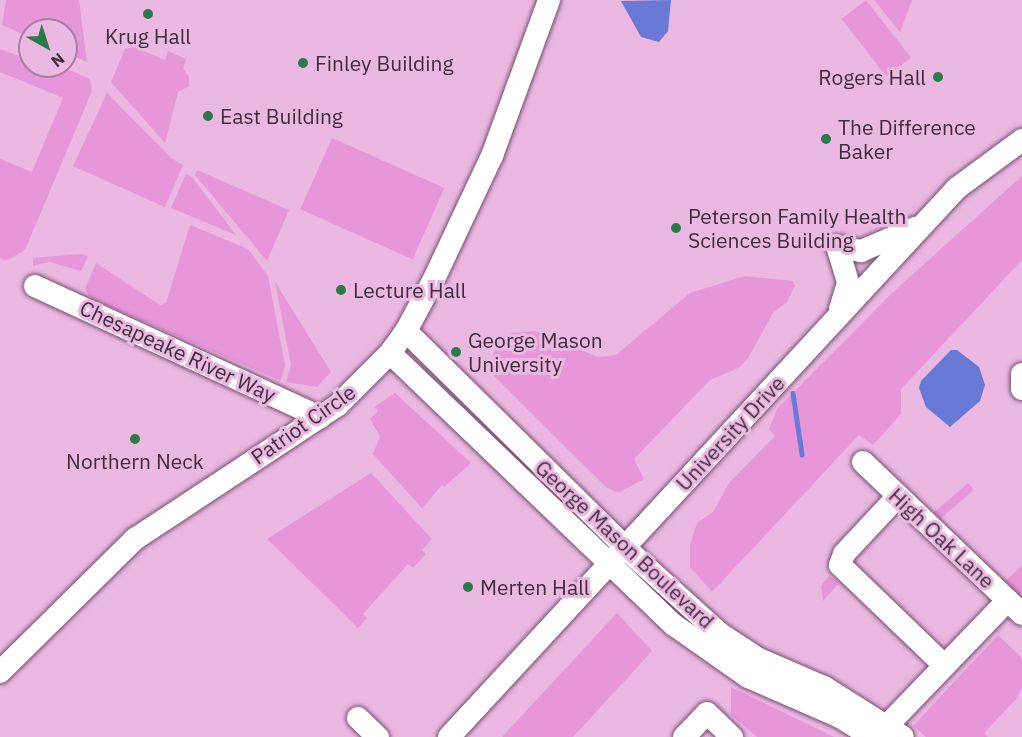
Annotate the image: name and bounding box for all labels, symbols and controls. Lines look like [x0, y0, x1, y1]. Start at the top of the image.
marker: Krug Hall [141, 7, 155, 21]
north arrow [18, 18, 78, 78]
place label: Krug Hall [105, 23, 191, 49]
text: N [47, 49, 69, 72]
place label: Finley Building [315, 50, 454, 76]
marker: Finley Building [296, 56, 310, 70]
place label: Rogers Hall [818, 64, 926, 90]
marker: Rogers Hall [931, 70, 945, 84]
place label: East Building [220, 103, 343, 129]
marker: East Building [201, 109, 215, 123]
place label: The Difference Baker [838, 114, 976, 164]
marker: The Difference Baker [819, 132, 833, 146]
place label: Peterson Family Health Sciences Building [688, 203, 906, 253]
marker: Peterson Family Health Sciences Building [669, 221, 683, 235]
place label: Lecture Hall [353, 277, 466, 303]
marker: Lecture Hall [334, 283, 348, 297]
street label: Chesapeake River Way [76, 295, 280, 407]
place label: George Mason University [468, 327, 603, 377]
marker: George Mason University [449, 345, 463, 359]
street label: University Drive [670, 370, 790, 496]
street label: Patriot Circle [246, 379, 360, 469]
marker: Northern Neck [128, 432, 142, 446]
place label: Northern Neck [66, 448, 204, 474]
street label: George Mason Boulevard [530, 455, 720, 633]
street label: High Oak Lane [884, 483, 1000, 593]
place label: Merten Hall [480, 574, 589, 600]
marker: Merten Hall [461, 580, 475, 594]

